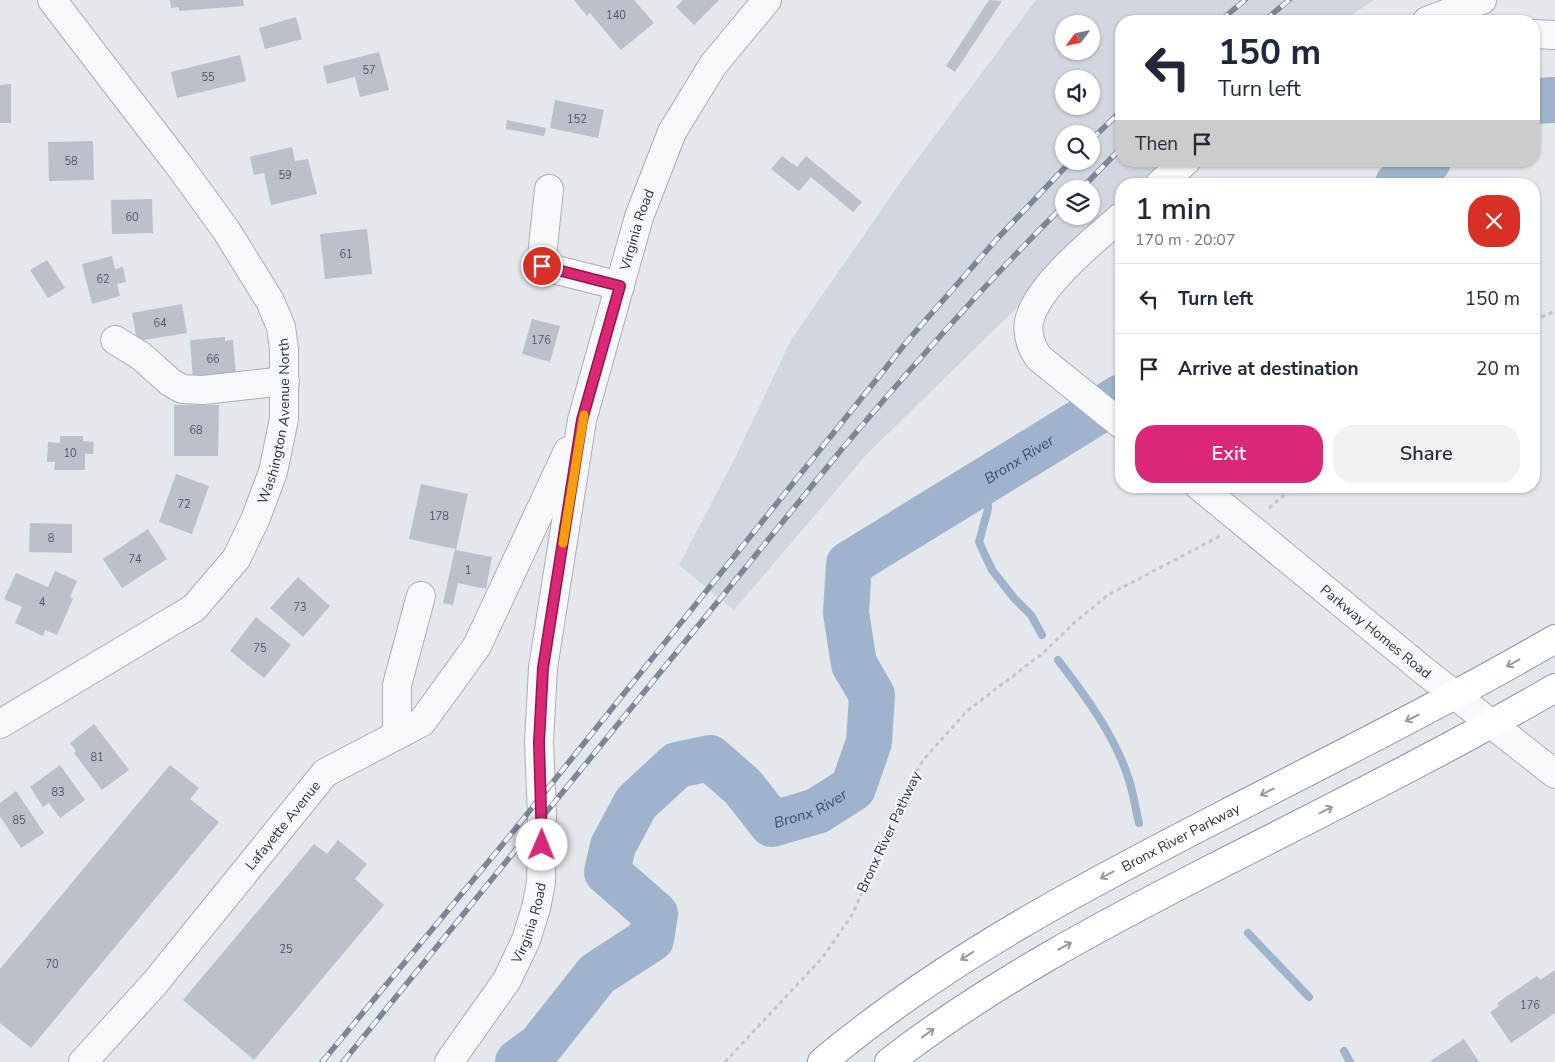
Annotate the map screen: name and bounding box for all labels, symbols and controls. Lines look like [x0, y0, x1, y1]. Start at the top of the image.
house number: 140 [606, 8, 626, 23]
north arrow [1055, 15, 1100, 60]
map controls [1055, 15, 1100, 225]
text: 150 m [1218, 29, 1321, 76]
icon: left [1135, 35, 1200, 100]
house number: 57 [362, 63, 376, 78]
house number: 55 [201, 70, 215, 85]
button: sound [1055, 70, 1100, 115]
text: Turn left [1218, 74, 1301, 104]
house number: 152 [567, 112, 587, 127]
button: search [1055, 125, 1100, 170]
icon: arrive [1188, 130, 1216, 158]
text: Then [1135, 131, 1178, 157]
house number: 58 [64, 154, 78, 169]
house number: 59 [278, 168, 292, 183]
button: layers [1055, 180, 1100, 225]
street label: Virginia Road [615, 186, 658, 273]
text: 1 min [1135, 189, 1211, 230]
button: close [1468, 195, 1520, 247]
house number: 60 [125, 210, 139, 225]
text: 170 m · 20:07 [1135, 229, 1236, 251]
pin [521, 245, 563, 287]
house number: 61 [339, 247, 353, 262]
icon: arrive [528, 252, 556, 280]
house number: 62 [96, 272, 110, 287]
icon: left [1135, 285, 1163, 313]
text: Turn left [1178, 286, 1253, 312]
text: 150 m [1465, 286, 1520, 312]
house number: 64 [153, 316, 167, 331]
house number: 176 [531, 333, 551, 348]
street label: Washington Avenue North [252, 337, 294, 506]
house number: 66 [206, 352, 220, 367]
icon: arrive [1135, 355, 1163, 383]
text: Arrive at destination [1178, 356, 1359, 382]
text: 20 m [1476, 356, 1520, 382]
house number: 68 [189, 423, 203, 438]
button: Exit [1135, 425, 1323, 483]
button: Share [1333, 425, 1520, 483]
water label: Bronx River [980, 430, 1058, 489]
house number: 10 [63, 446, 77, 461]
house number: 72 [177, 497, 191, 512]
house number: 178 [429, 509, 449, 524]
house number: 8 [48, 531, 55, 546]
house number: 74 [128, 552, 142, 567]
house number: 1 [465, 563, 471, 578]
street label: Parkway Homes Road [1316, 580, 1435, 683]
house number: 4 [39, 595, 46, 610]
house number: 73 [293, 600, 307, 615]
house number: 75 [253, 641, 267, 656]
one-way arrow [1505, 658, 1520, 668]
one-way arrow [1405, 714, 1420, 723]
house number: 81 [90, 750, 104, 765]
street label: Bronx River Pathway [853, 768, 926, 896]
street label: Lafayette Avenue [241, 776, 325, 874]
water label: Bronx River [771, 784, 852, 833]
house number: 83 [51, 785, 65, 800]
one-way arrow [1260, 787, 1275, 797]
street label: Bronx River Parkway [1118, 798, 1244, 876]
one-way arrow [1318, 805, 1333, 815]
house number: 85 [12, 813, 26, 828]
position arrow [515, 818, 567, 870]
one-way arrow [1101, 870, 1115, 880]
street label: Virginia Road [506, 881, 550, 967]
one-way arrow [1058, 940, 1072, 950]
house number: 25 [279, 942, 293, 957]
one-way arrow [960, 951, 974, 961]
house number: 70 [45, 957, 59, 972]
house number: 176 [1520, 998, 1540, 1013]
one-way arrow [921, 1028, 935, 1038]

